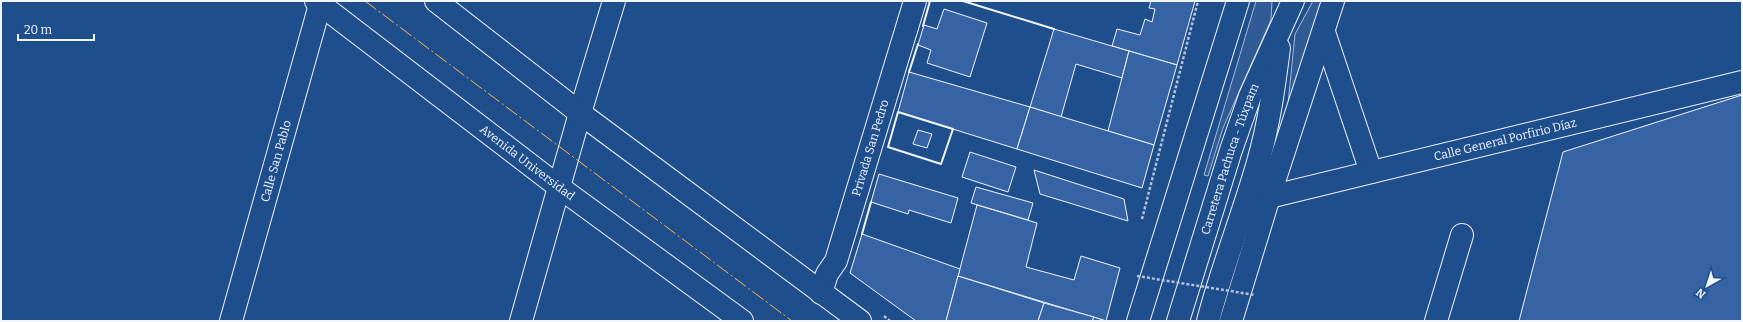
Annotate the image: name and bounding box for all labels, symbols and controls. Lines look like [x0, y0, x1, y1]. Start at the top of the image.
scale bar [18, 16, 94, 42]
text: 20 m [24, 23, 53, 37]
street label: Carretera Pachuca - Túxpam [1198, 81, 1262, 236]
street label: Privada San Pedro [849, 98, 892, 198]
street label: Calle General Porfirio Díaz [1432, 115, 1578, 164]
street label: Calle San Pablo [258, 119, 294, 204]
street label: Avenida Universidad [477, 122, 577, 203]
north arrow [1687, 266, 1727, 306]
text: N [1693, 285, 1708, 301]

